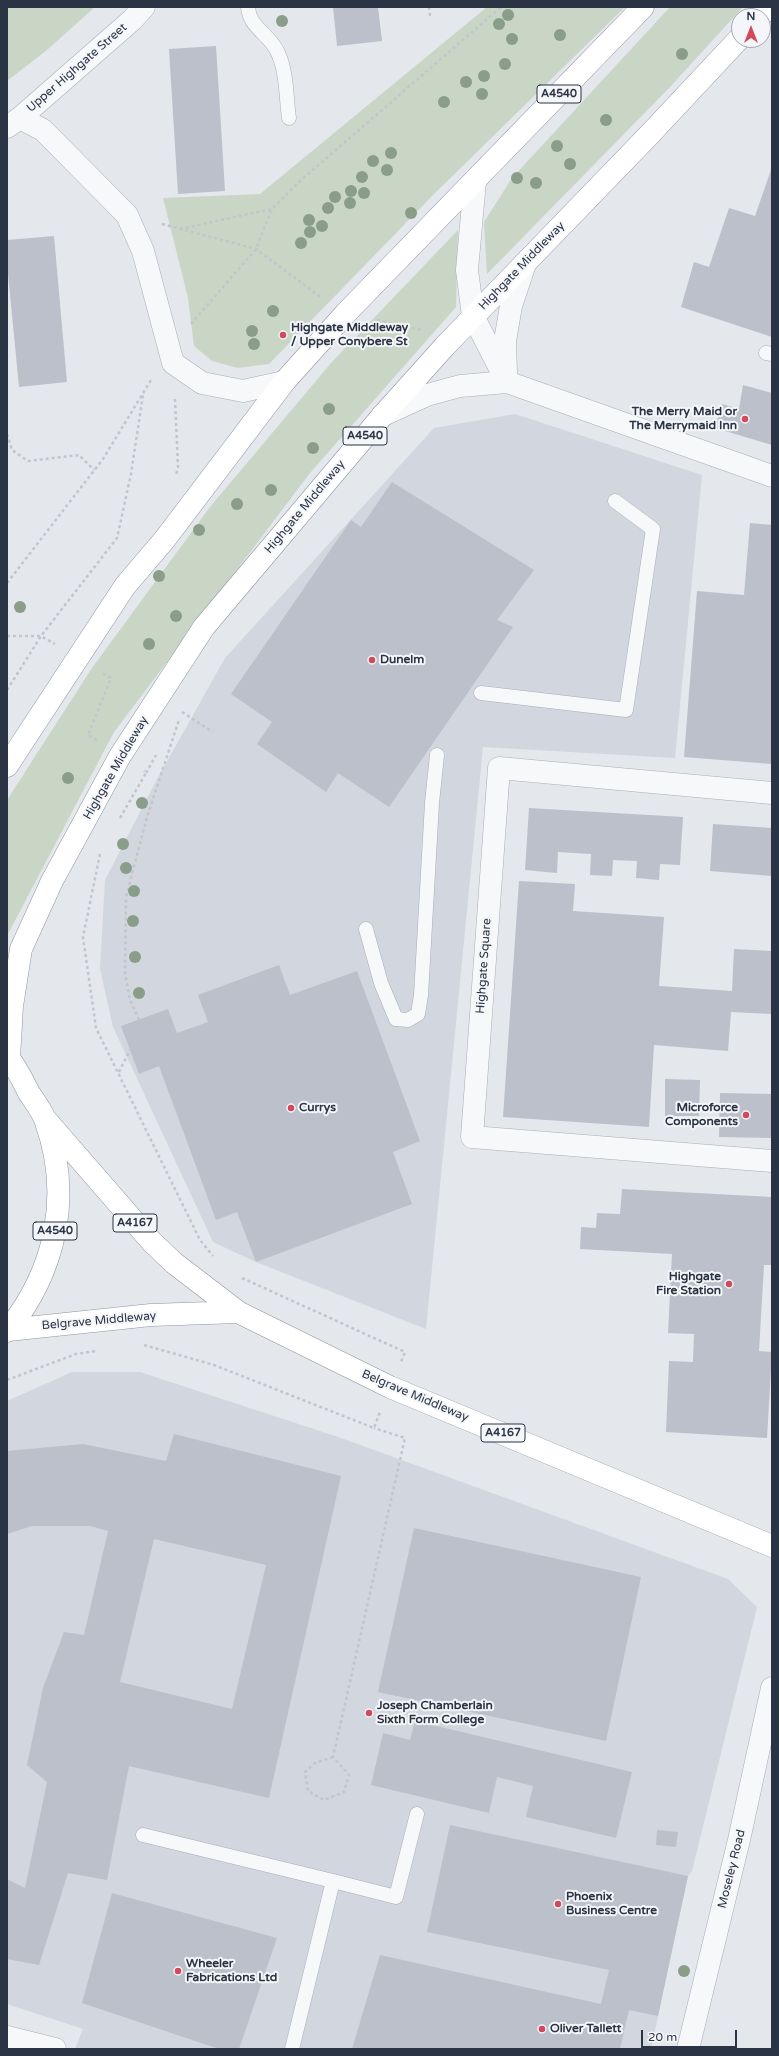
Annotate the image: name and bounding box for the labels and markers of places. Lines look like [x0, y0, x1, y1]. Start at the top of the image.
place label: Highgate Middleway / Upper Conybere St [291, 321, 408, 349]
marker: Highgate Middleway / Upper Conybere St [278, 330, 288, 340]
place label: The Merry Maid or The Merrymaid Inn [629, 405, 737, 433]
marker: The Merry Maid or The Merrymaid Inn [740, 414, 750, 424]
place label: Dunelm [380, 653, 424, 667]
marker: Dunelm [367, 655, 377, 665]
place label: Currys [299, 1101, 336, 1115]
place label: Microforce Components [665, 1101, 738, 1129]
marker: Currys [286, 1103, 296, 1113]
marker: Microforce Components [741, 1110, 751, 1120]
place label: Highgate Fire Station [656, 1270, 721, 1298]
marker: Highgate Fire Station [724, 1279, 734, 1289]
place label: Joseph Chamberlain Sixth Form College [377, 1699, 493, 1727]
marker: Joseph Chamberlain Sixth Form College [364, 1708, 374, 1718]
place label: Phoenix Business Centre [566, 1890, 657, 1918]
marker: Phoenix Business Centre [553, 1899, 563, 1909]
place label: Wheeler Fabrications Ltd [186, 1957, 277, 1985]
marker: Wheeler Fabrications Ltd [173, 1966, 183, 1976]
place label: Oliver Tallett [550, 2022, 621, 2036]
marker: Oliver Tallett [537, 2024, 547, 2034]

